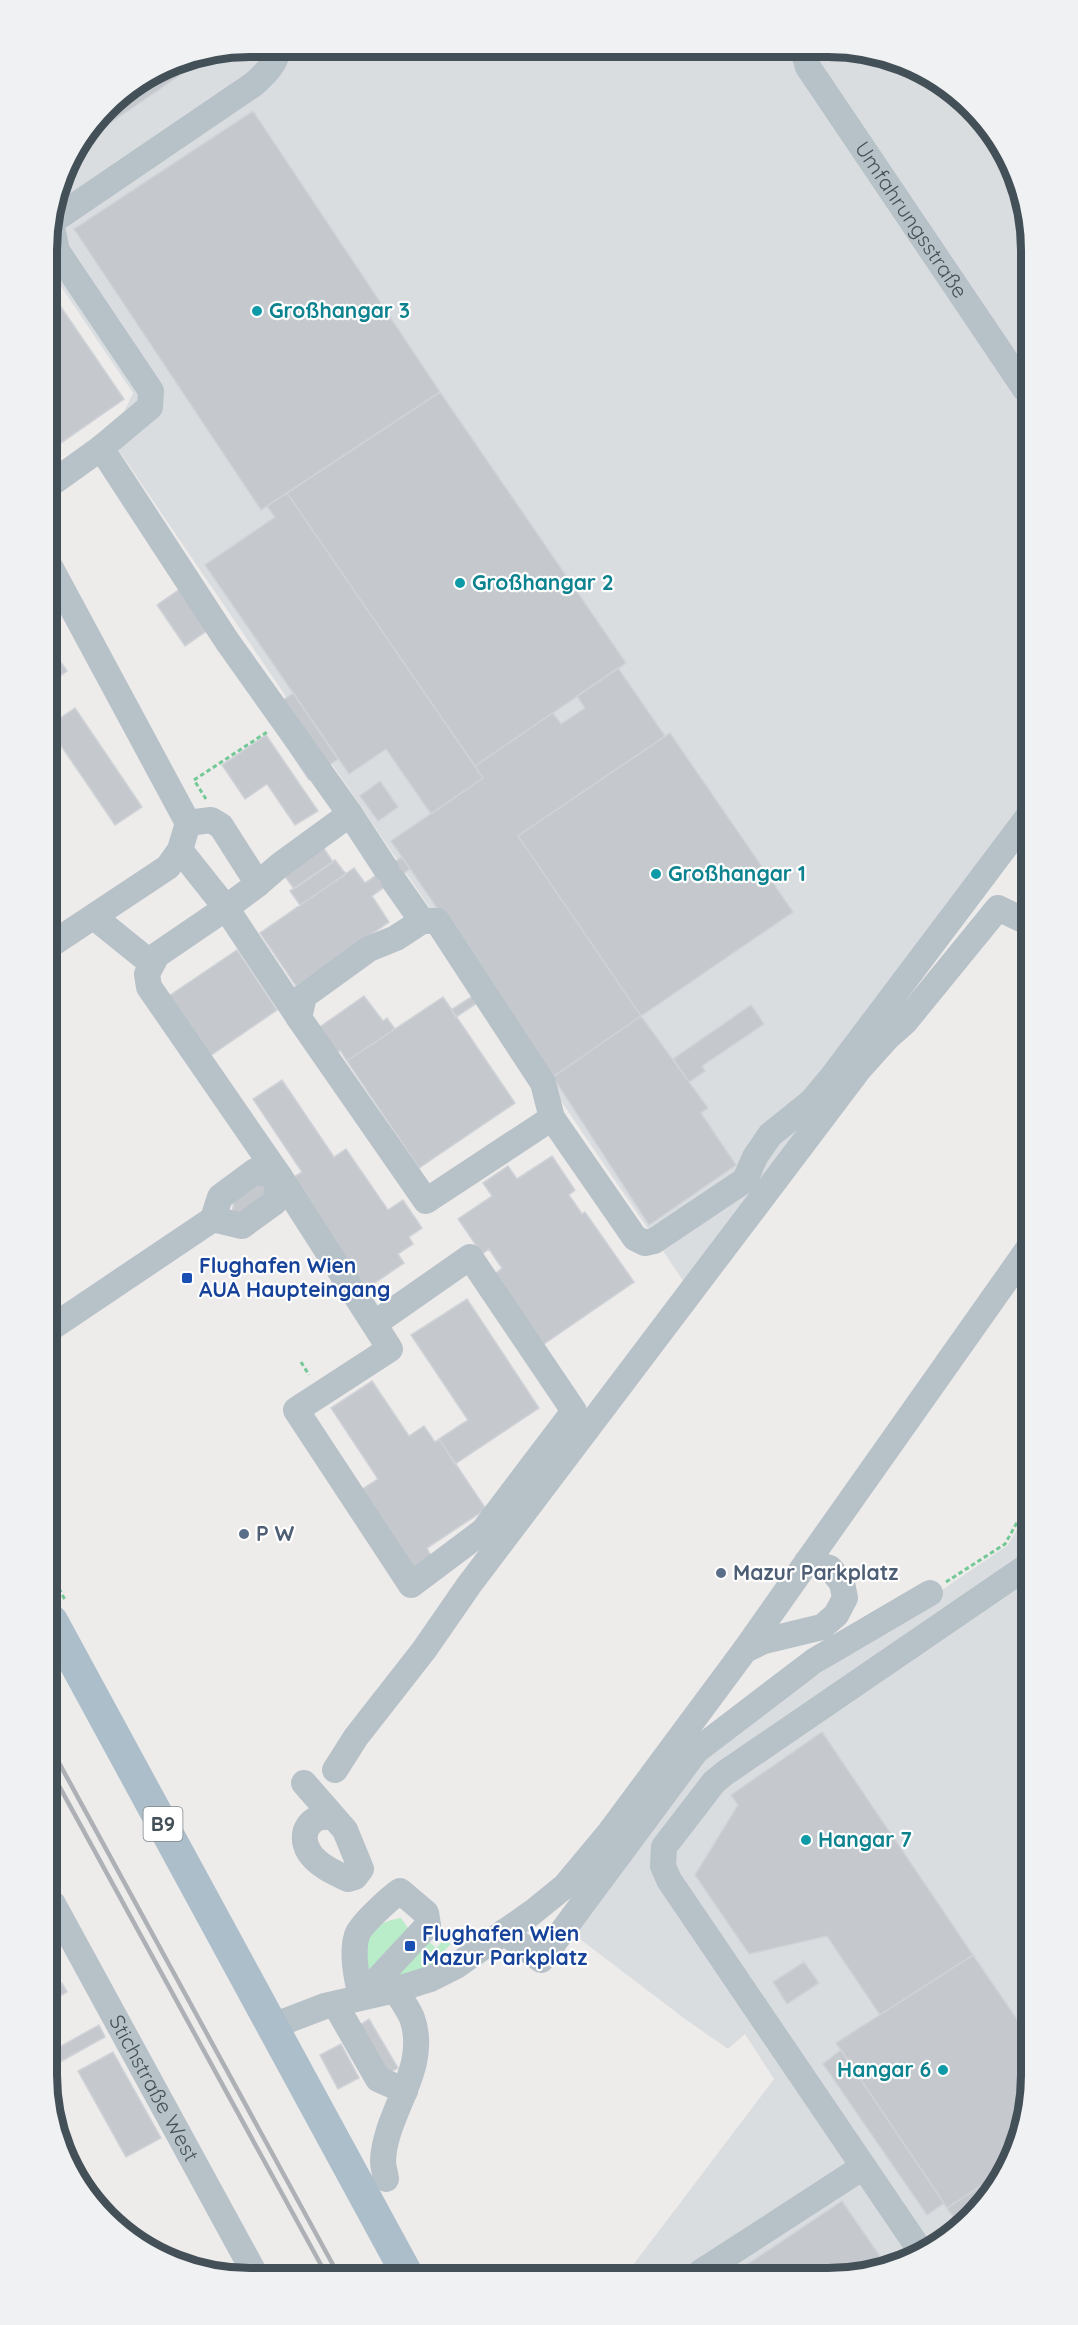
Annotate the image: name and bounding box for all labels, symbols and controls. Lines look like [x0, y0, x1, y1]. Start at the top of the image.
street label: Umfahrungsstraße [850, 136, 974, 303]
place label: Großhangar 3 [269, 297, 410, 323]
marker: Großhangar 3 [250, 304, 264, 318]
place label: Großhangar 2 [472, 569, 614, 595]
marker: Großhangar 2 [453, 576, 467, 590]
place label: Großhangar 1 [668, 860, 806, 886]
marker: Großhangar 1 [649, 867, 663, 881]
place label: Flughafen Wien AUA Haupteingang [199, 1252, 390, 1302]
marker: Flughafen Wien AUA Haupteingang [180, 1271, 194, 1285]
place label: P W [256, 1520, 295, 1546]
marker: P W [237, 1527, 251, 1541]
place label: Mazur Parkplatz [733, 1559, 898, 1585]
marker: Mazur Parkplatz [714, 1566, 728, 1580]
road number: B9 [144, 1807, 182, 1841]
place label: Hangar 7 [818, 1826, 912, 1852]
marker: Hangar 7 [799, 1833, 813, 1847]
place label: Flughafen Wien Mazur Parkplatz [422, 1920, 587, 1970]
marker: Flughafen Wien Mazur Parkplatz [403, 1939, 417, 1953]
street label: Stichstraße West [104, 2010, 205, 2166]
place label: Hangar 6 [837, 2056, 931, 2082]
marker: Hangar 6 [936, 2063, 950, 2077]

